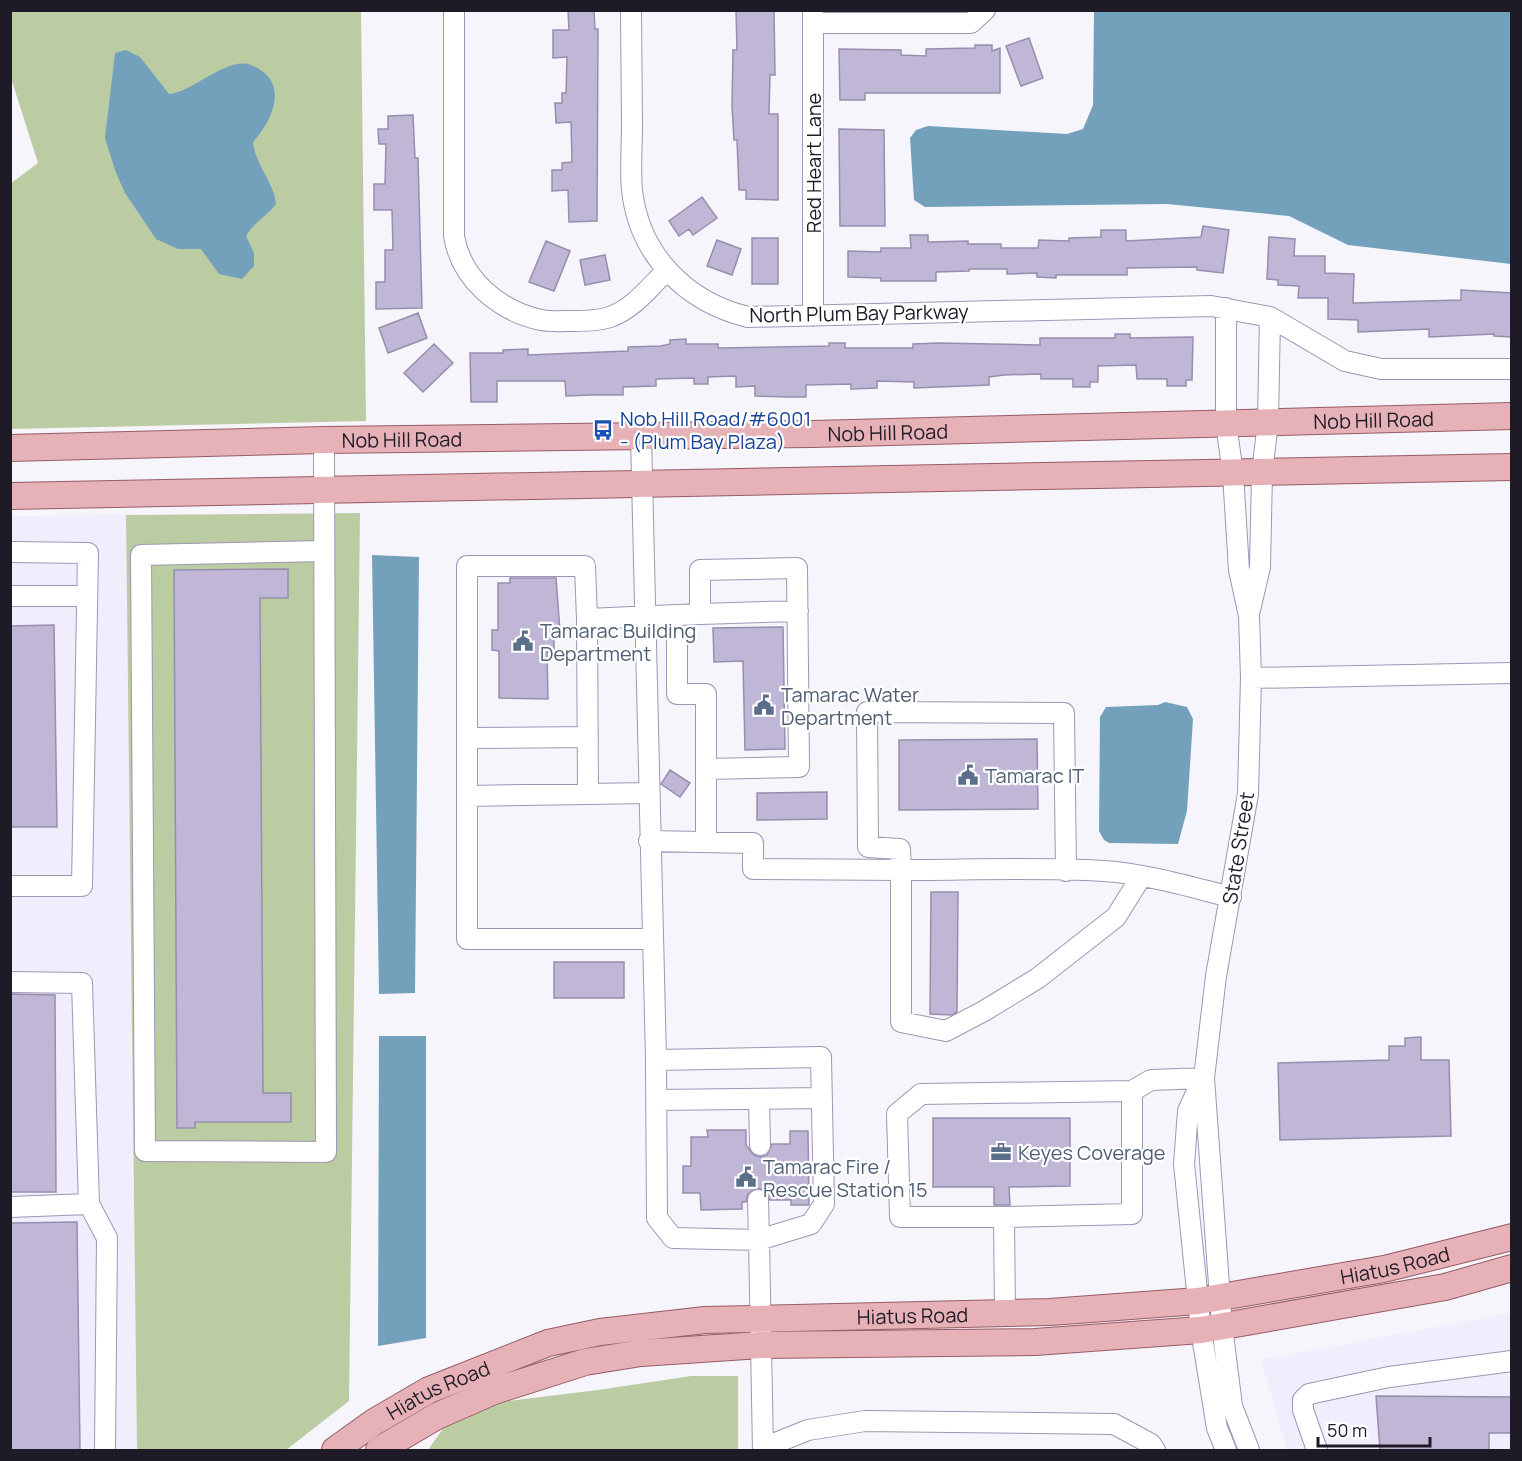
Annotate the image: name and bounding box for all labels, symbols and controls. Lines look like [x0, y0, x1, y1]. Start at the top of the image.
street label: Red Heart Lane [800, 93, 827, 233]
street label: North Plum Bay Parkway [749, 298, 969, 328]
place label: Nob Hill Road/#6001 - (Plum Bay Plaza) [620, 405, 811, 455]
street label: Nob Hill Road [1313, 405, 1434, 435]
street label: Nob Hill Road [827, 417, 948, 447]
bus stop icon: Nob Hill Road/#6001 - (Plum Bay Plaza) [591, 418, 615, 442]
street label: Nob Hill Road [341, 425, 462, 453]
place label: Tamarac Building Department [540, 617, 696, 667]
public building icon: Tamarac Building Department [511, 629, 535, 653]
place label: Tamarac Water Department [781, 681, 919, 731]
public building icon: Tamarac Water Department [752, 693, 776, 717]
place label: Tamarac IT [985, 762, 1084, 789]
public building icon: Tamarac IT [956, 763, 980, 787]
street label: State Street [1216, 790, 1260, 906]
place label: Keyes Coverage [1018, 1139, 1166, 1166]
office icon: Keyes Coverage [989, 1140, 1013, 1164]
place label: Tamarac Fire / Rescue Station 15 [763, 1153, 928, 1203]
public building icon: Tamarac Fire / Rescue Station 15 [734, 1165, 758, 1189]
street label: Hiatus Road [1338, 1240, 1452, 1290]
street label: Hiatus Road [857, 1300, 969, 1330]
street label: Hiatus Road [381, 1354, 494, 1425]
scale bar [1318, 1410, 1430, 1448]
text: 50 m [1327, 1418, 1367, 1442]

